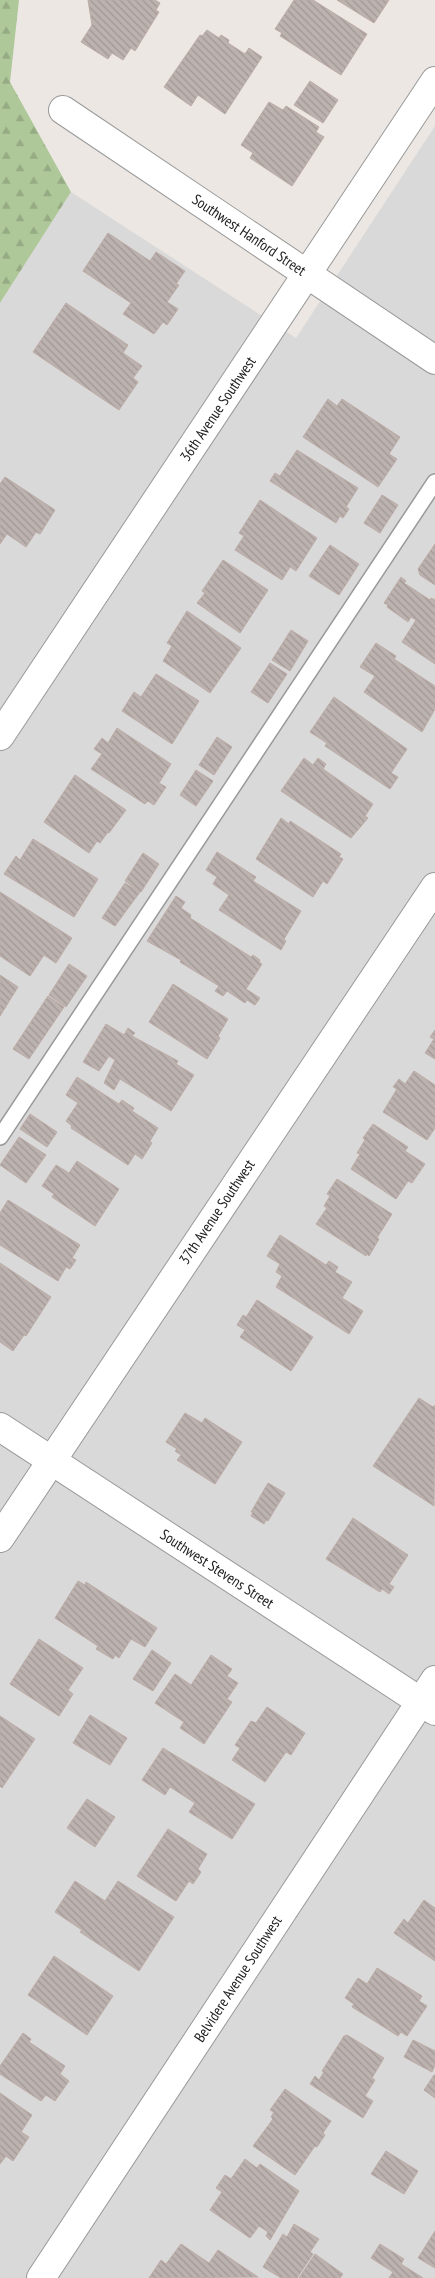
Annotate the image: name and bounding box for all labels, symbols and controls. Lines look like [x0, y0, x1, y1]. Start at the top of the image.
street label: Southwest Hanford Street [189, 189, 310, 280]
street label: 36th Avenue Southwest [175, 353, 260, 465]
street label: 37th Avenue Southwest [175, 1156, 259, 1268]
street label: Southwest Stevens Street [157, 1525, 278, 1612]
street label: Belvidere Avenue Southwest [190, 1912, 286, 2046]

